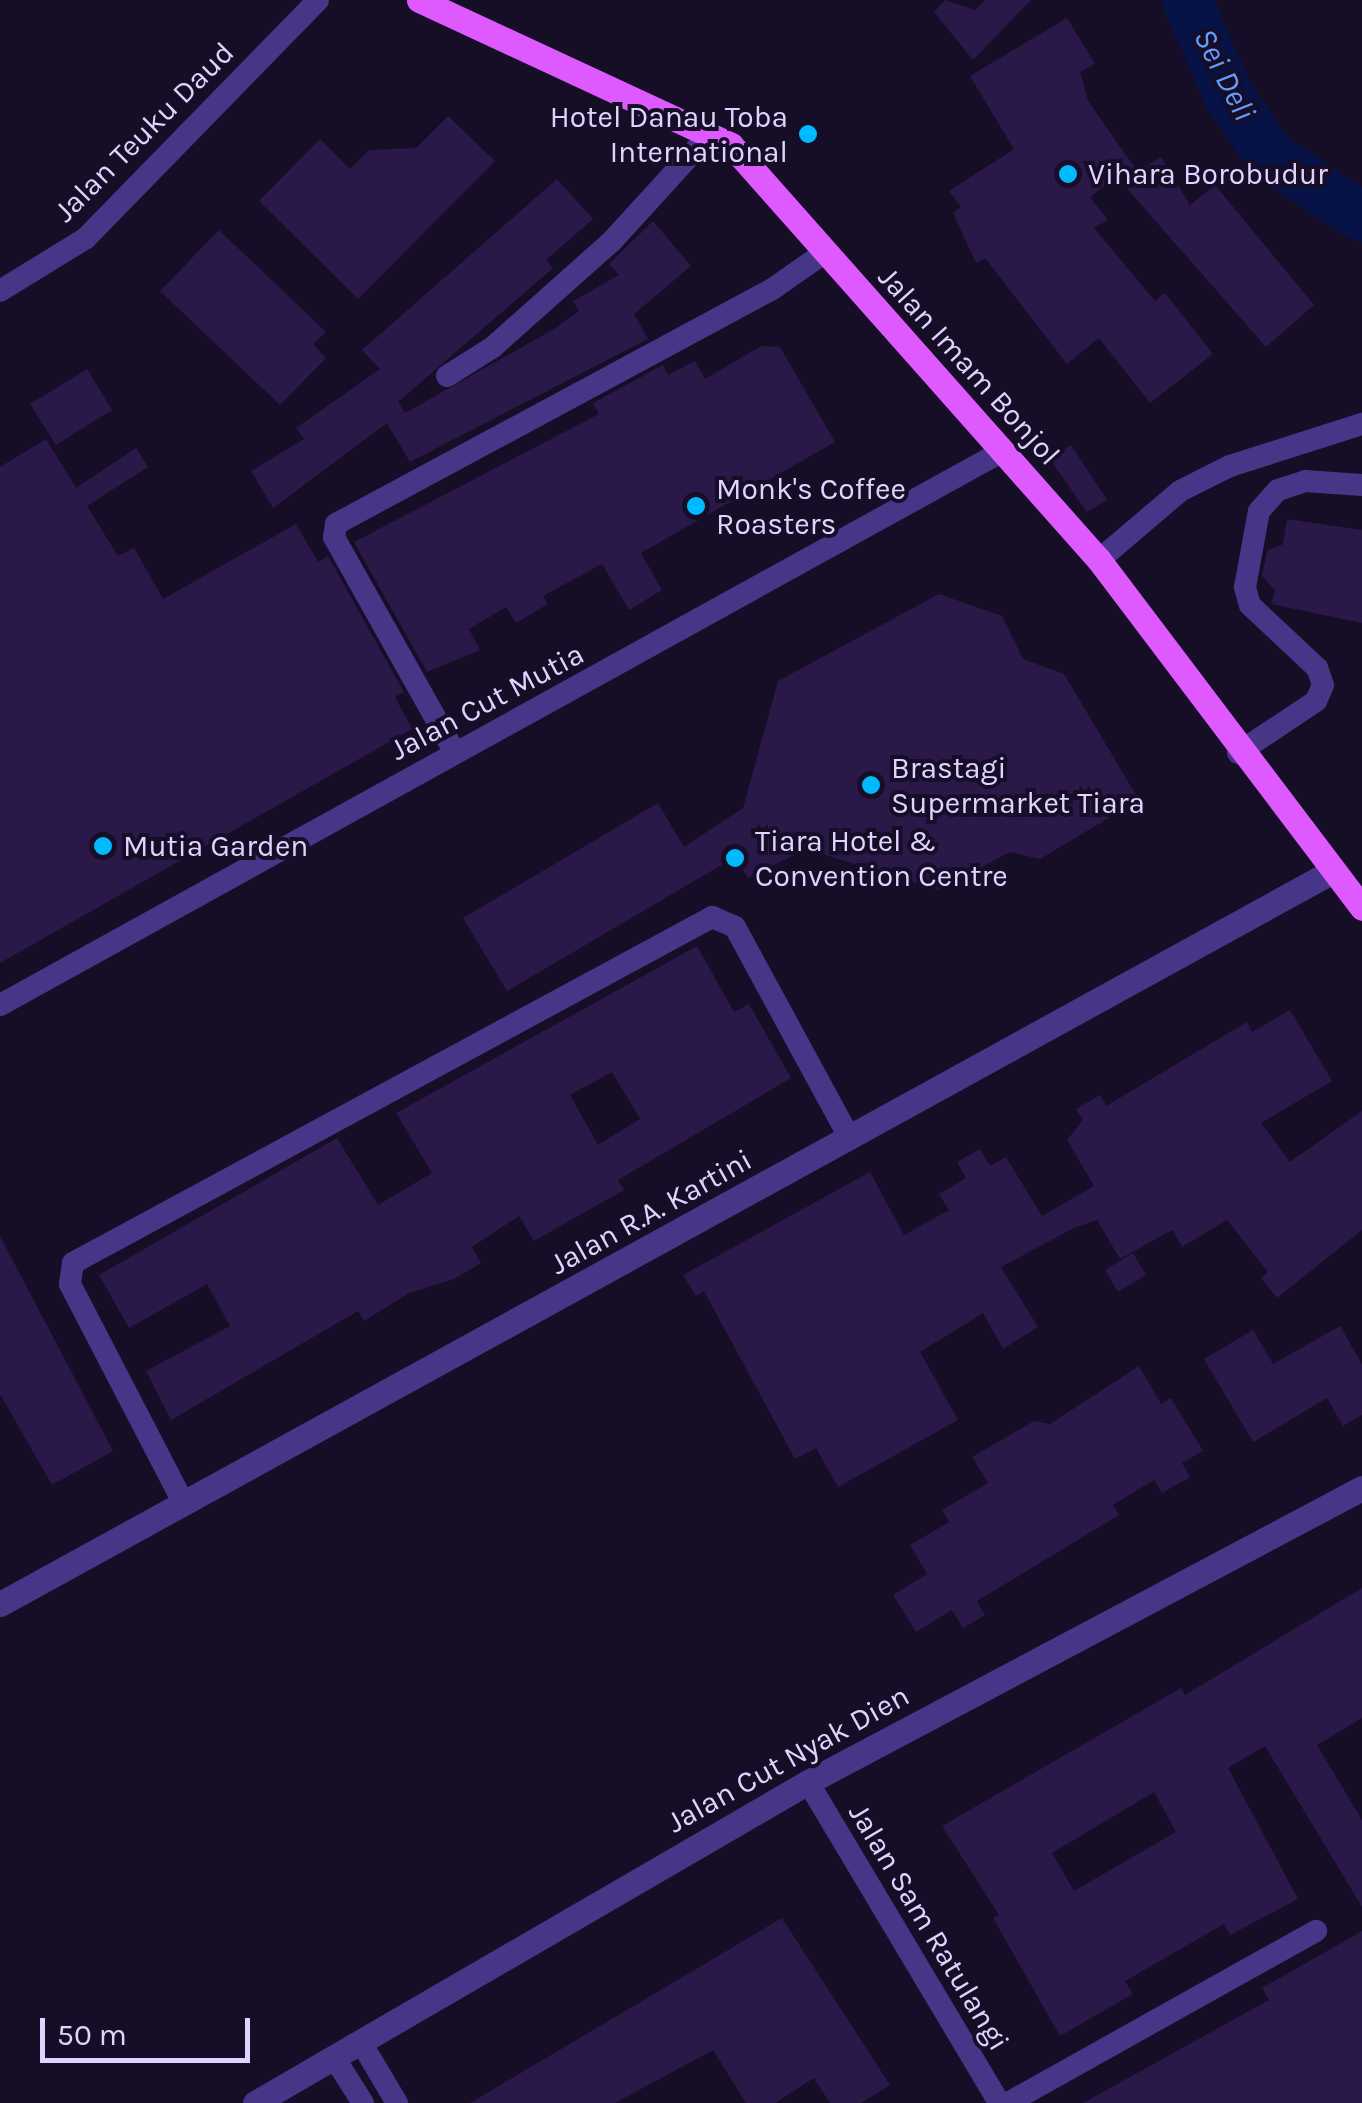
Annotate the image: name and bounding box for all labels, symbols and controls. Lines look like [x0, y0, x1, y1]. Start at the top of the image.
water label: Sei Deli [1185, 23, 1263, 127]
street label: Jalan Teuku Daud [47, 35, 241, 229]
place label: Hotel Danau Toba International [550, 99, 788, 170]
marker: Hotel Danau Toba International [797, 123, 819, 145]
place label: Vihara Borobudur [1088, 156, 1328, 192]
marker: Vihara Borobudur [1057, 163, 1079, 185]
street label: Jalan Imam Bonjol [871, 259, 1067, 473]
place label: Monk's Coffee Roasters [716, 471, 906, 542]
marker: Monk's Coffee Roasters [685, 495, 707, 517]
street label: Jalan Cut Mutia [384, 636, 590, 768]
place label: Brastagi Supermarket Tiara [891, 750, 1145, 820]
marker: Brastagi Supermarket Tiara [860, 774, 882, 796]
place label: Tiara Hotel & Convention Centre [755, 823, 1008, 894]
place label: Mutia Garden [123, 828, 308, 864]
marker: Mutia Garden [92, 835, 114, 857]
marker: Tiara Hotel & Convention Centre [724, 847, 746, 869]
street label: Jalan R.A. Kartini [544, 1142, 758, 1282]
street label: Jalan Cut Nyak Dien [661, 1678, 915, 1840]
street label: Jalan Sam Ratulangi [841, 1797, 1017, 2057]
scale bar [45, 1998, 255, 2060]
text: 50 m [57, 2017, 127, 2053]

